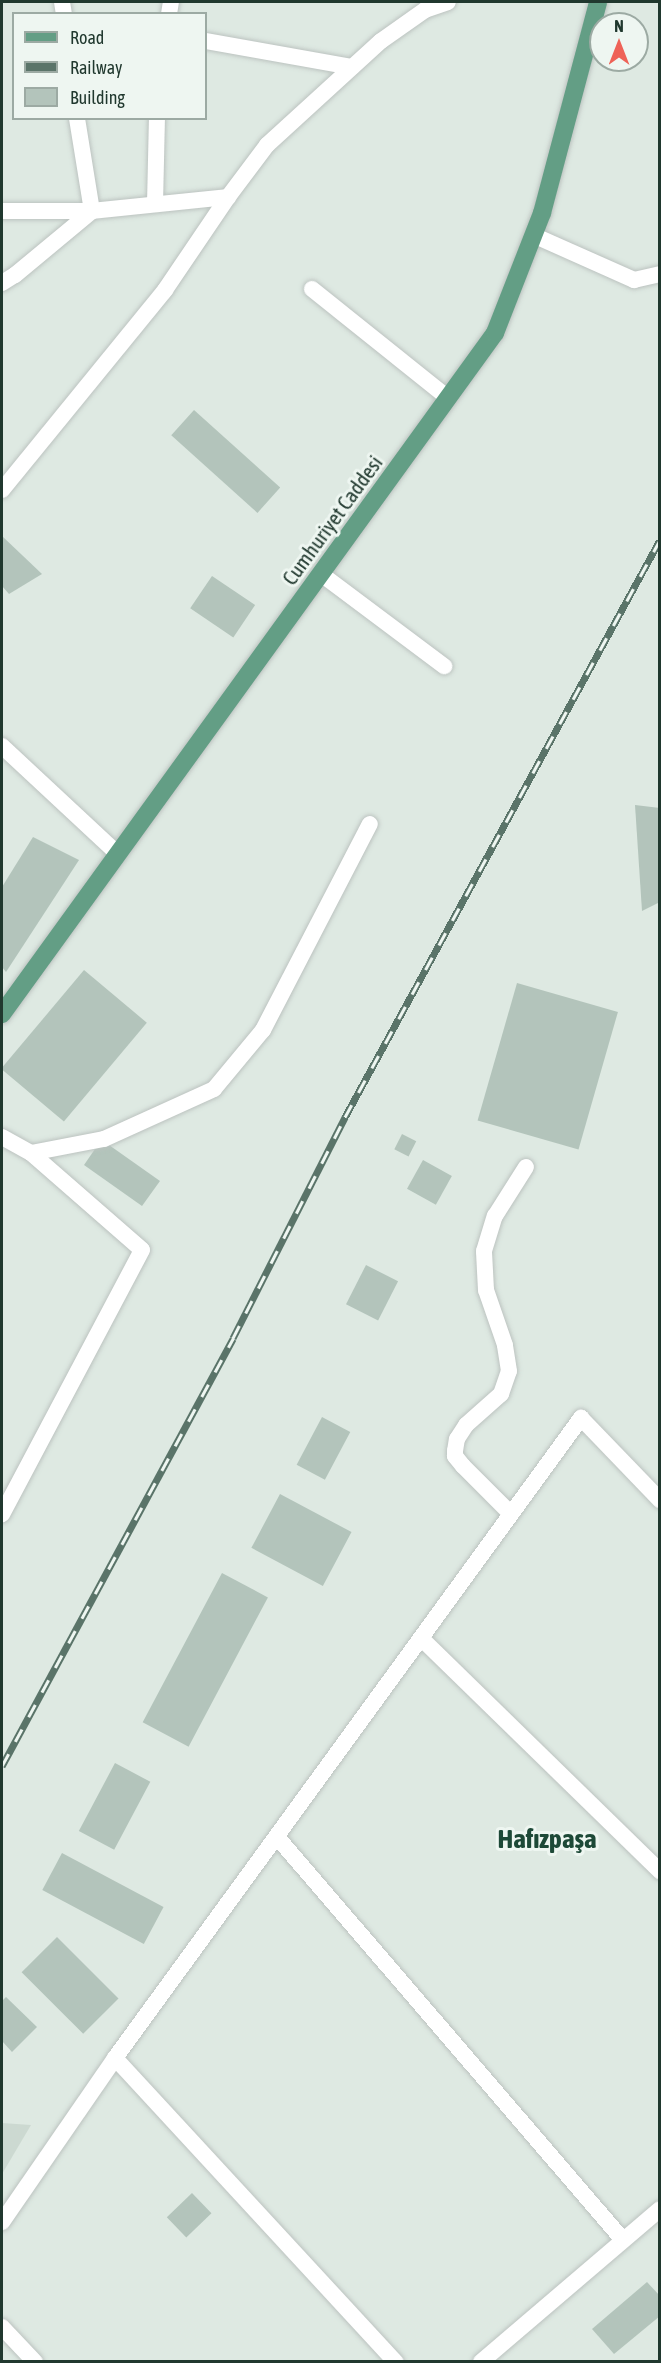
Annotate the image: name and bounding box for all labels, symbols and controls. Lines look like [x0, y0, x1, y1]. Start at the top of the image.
legend [12, 12, 207, 120]
north arrow [589, 12, 649, 72]
text: N [614, 17, 624, 35]
text: Road [70, 27, 104, 48]
text: Railway [70, 57, 122, 78]
text: Building [70, 87, 125, 108]
street label: Cumhuriyet Caddesi [277, 450, 387, 590]
district label: Hafızpaşa [497, 1823, 597, 1855]

